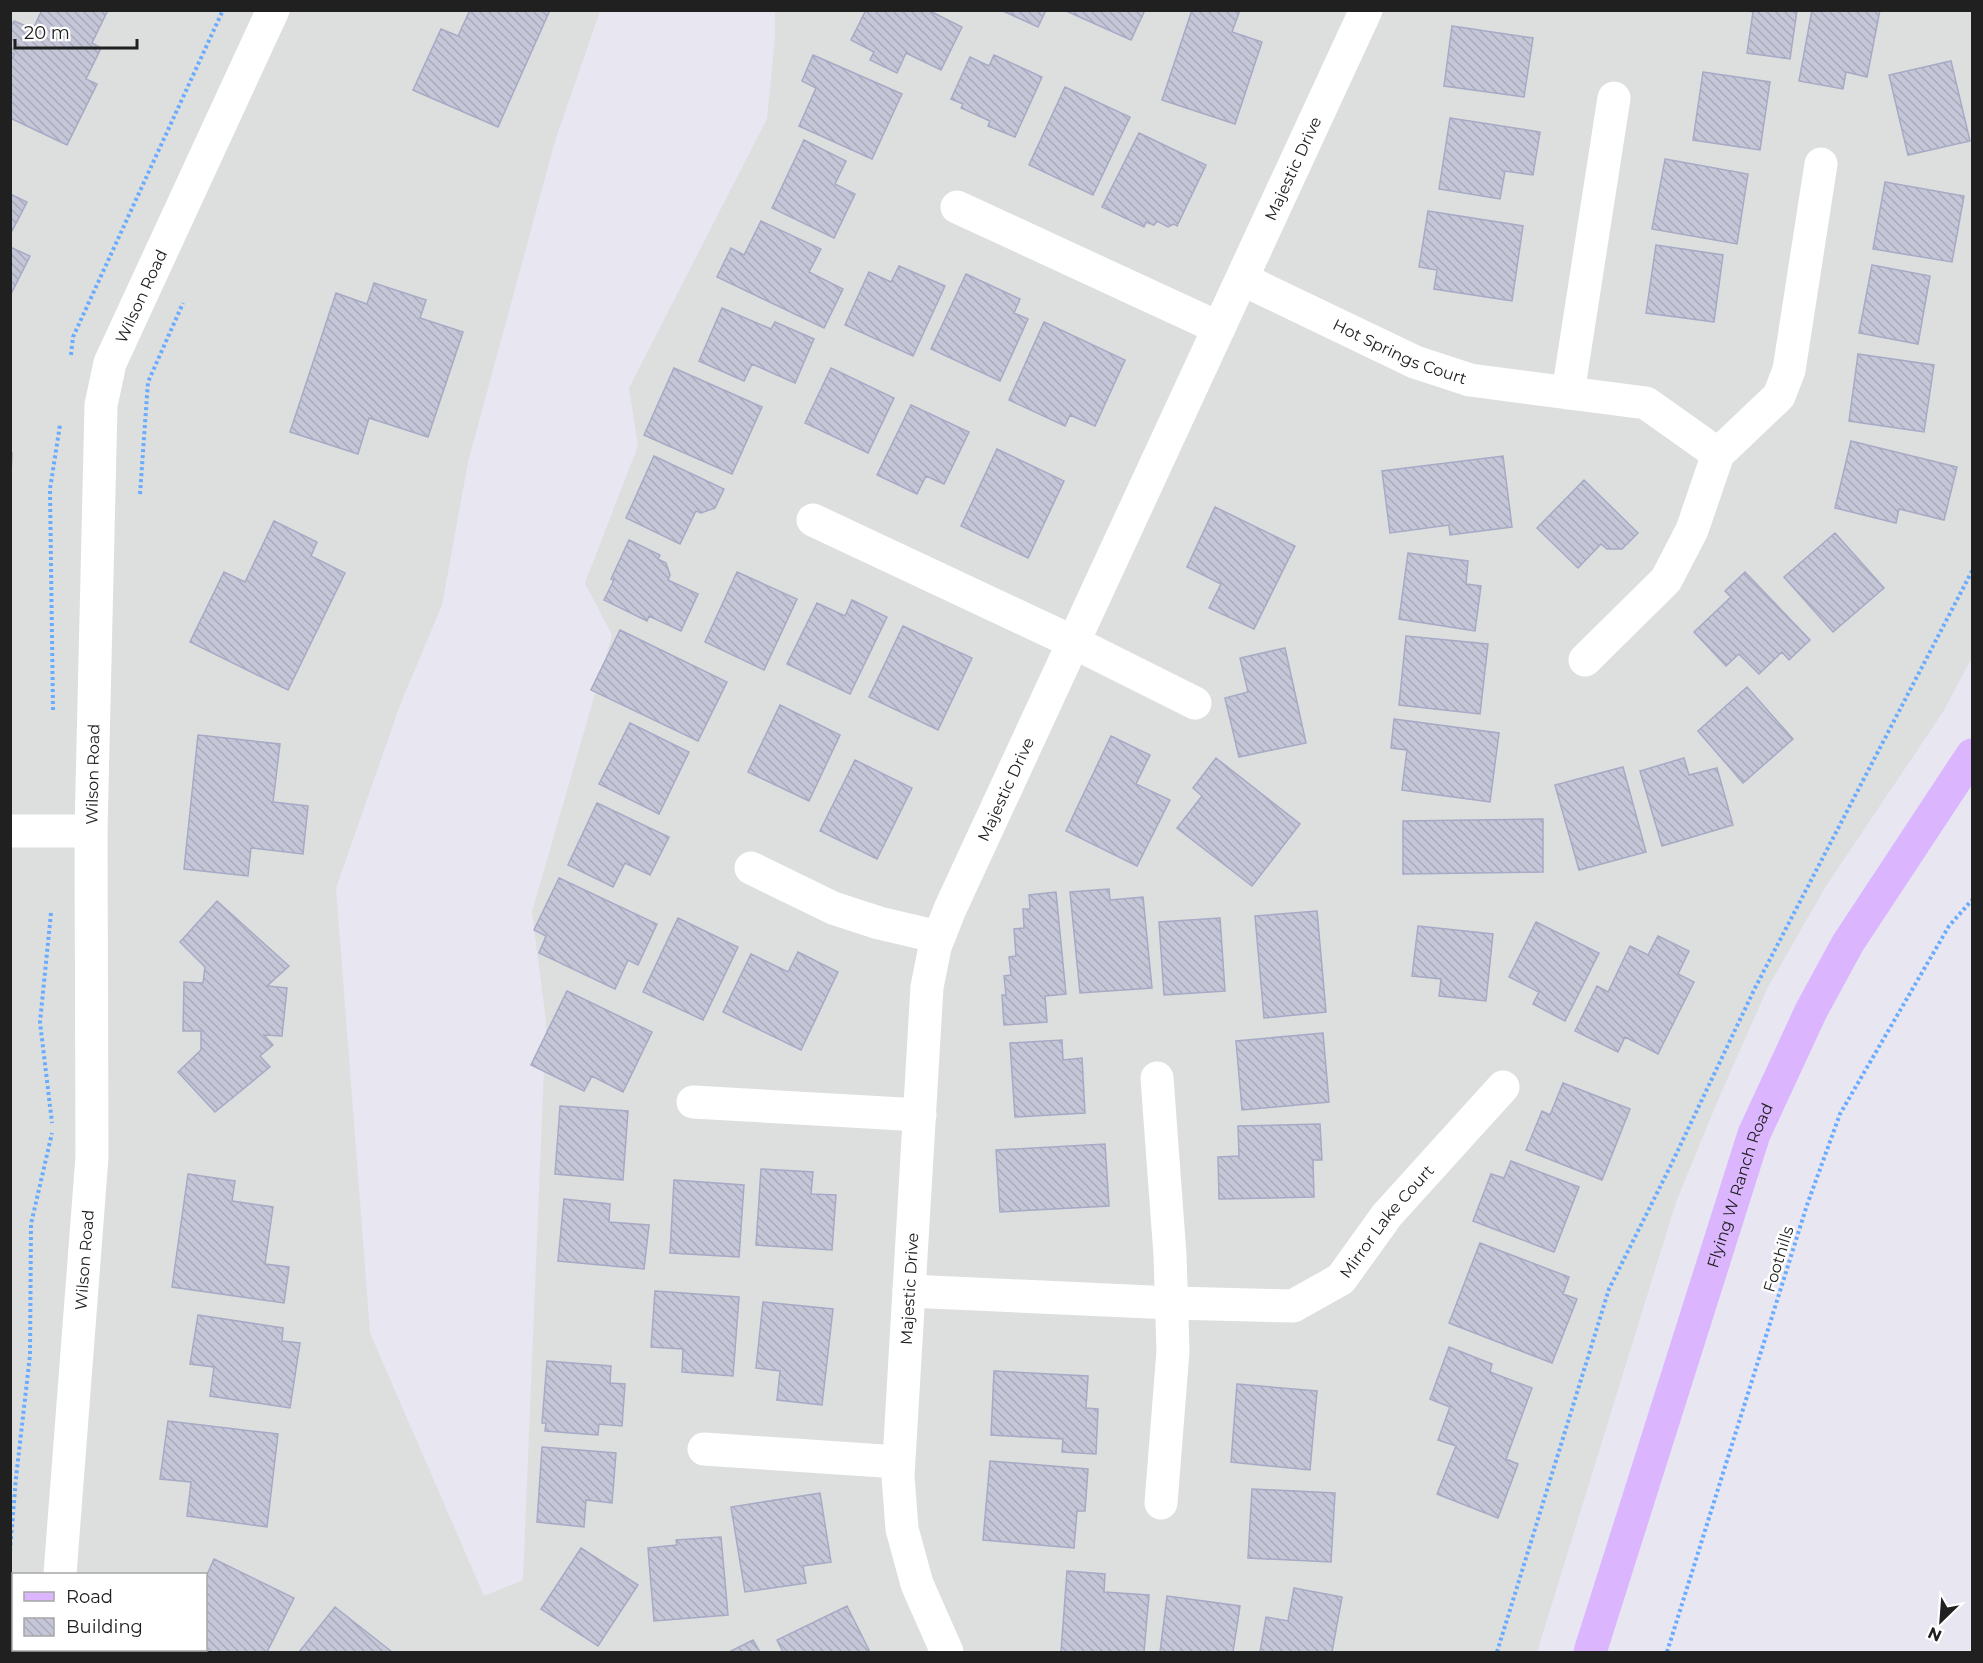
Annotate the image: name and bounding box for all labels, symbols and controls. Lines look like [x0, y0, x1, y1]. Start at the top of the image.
scale bar [15, 12, 136, 50]
text: 20 m [24, 22, 70, 44]
street label: Majestic Drive [1261, 114, 1325, 224]
street label: Wilson Road [112, 247, 171, 346]
street label: Hot Springs Court [1330, 315, 1470, 388]
street label: Wilson Road [82, 724, 104, 825]
street label: Majestic Drive [974, 734, 1038, 844]
street label: Flying W Ranch Road [1703, 1100, 1777, 1270]
street label: Mirror Lake Court [1336, 1161, 1438, 1282]
street label: Wilson Road [71, 1209, 98, 1311]
street label: Foothills [1759, 1224, 1798, 1294]
street label: Majestic Drive [897, 1232, 922, 1346]
legend [12, 1573, 207, 1651]
text: Road [66, 1586, 113, 1608]
north arrow [1911, 1591, 1971, 1651]
text: Building [66, 1616, 143, 1638]
text: N [1925, 1623, 1945, 1645]

